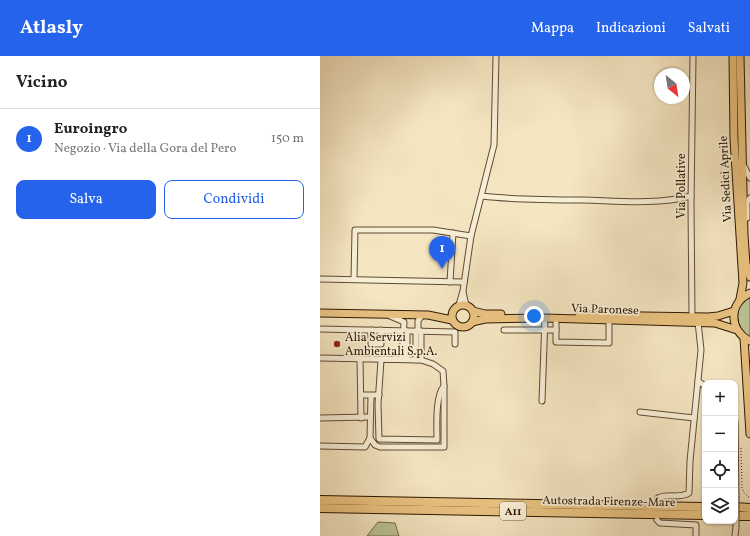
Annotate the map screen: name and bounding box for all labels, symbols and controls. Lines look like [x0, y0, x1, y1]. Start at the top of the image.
text: Atlasly [20, 15, 83, 41]
text: Mappa [531, 19, 574, 38]
text: Indicazioni [596, 19, 666, 38]
text: Salvati [688, 19, 730, 38]
north arrow [654, 68, 690, 104]
text: Vicino [16, 71, 67, 94]
text: Euroingro [54, 119, 127, 140]
text: 1 [26, 130, 32, 148]
text: 150 m [271, 130, 304, 148]
street label: Via Sedici Aprile [716, 135, 736, 223]
text: Negozio · Via della Gora del Pero [54, 140, 236, 158]
street label: Via Pollative [674, 153, 690, 219]
button: Salva [16, 180, 156, 219]
button: Condividi [164, 180, 304, 219]
pin: 1 [429, 236, 455, 269]
street label: Via Paronese [571, 301, 639, 319]
your location [524, 306, 544, 326]
place label: Alia Servizi Ambientali S.p.A. [345, 330, 437, 360]
marker: Alia Servizi Ambientali S.p.A. [332, 339, 342, 349]
map controls [702, 380, 738, 524]
button: + [702, 380, 738, 416]
button: − [702, 416, 738, 452]
button: locate [702, 452, 738, 488]
button: layers [702, 488, 738, 524]
street label: Autostrada Firenze-Mare [542, 493, 676, 511]
road number: A11 [500, 502, 526, 520]

